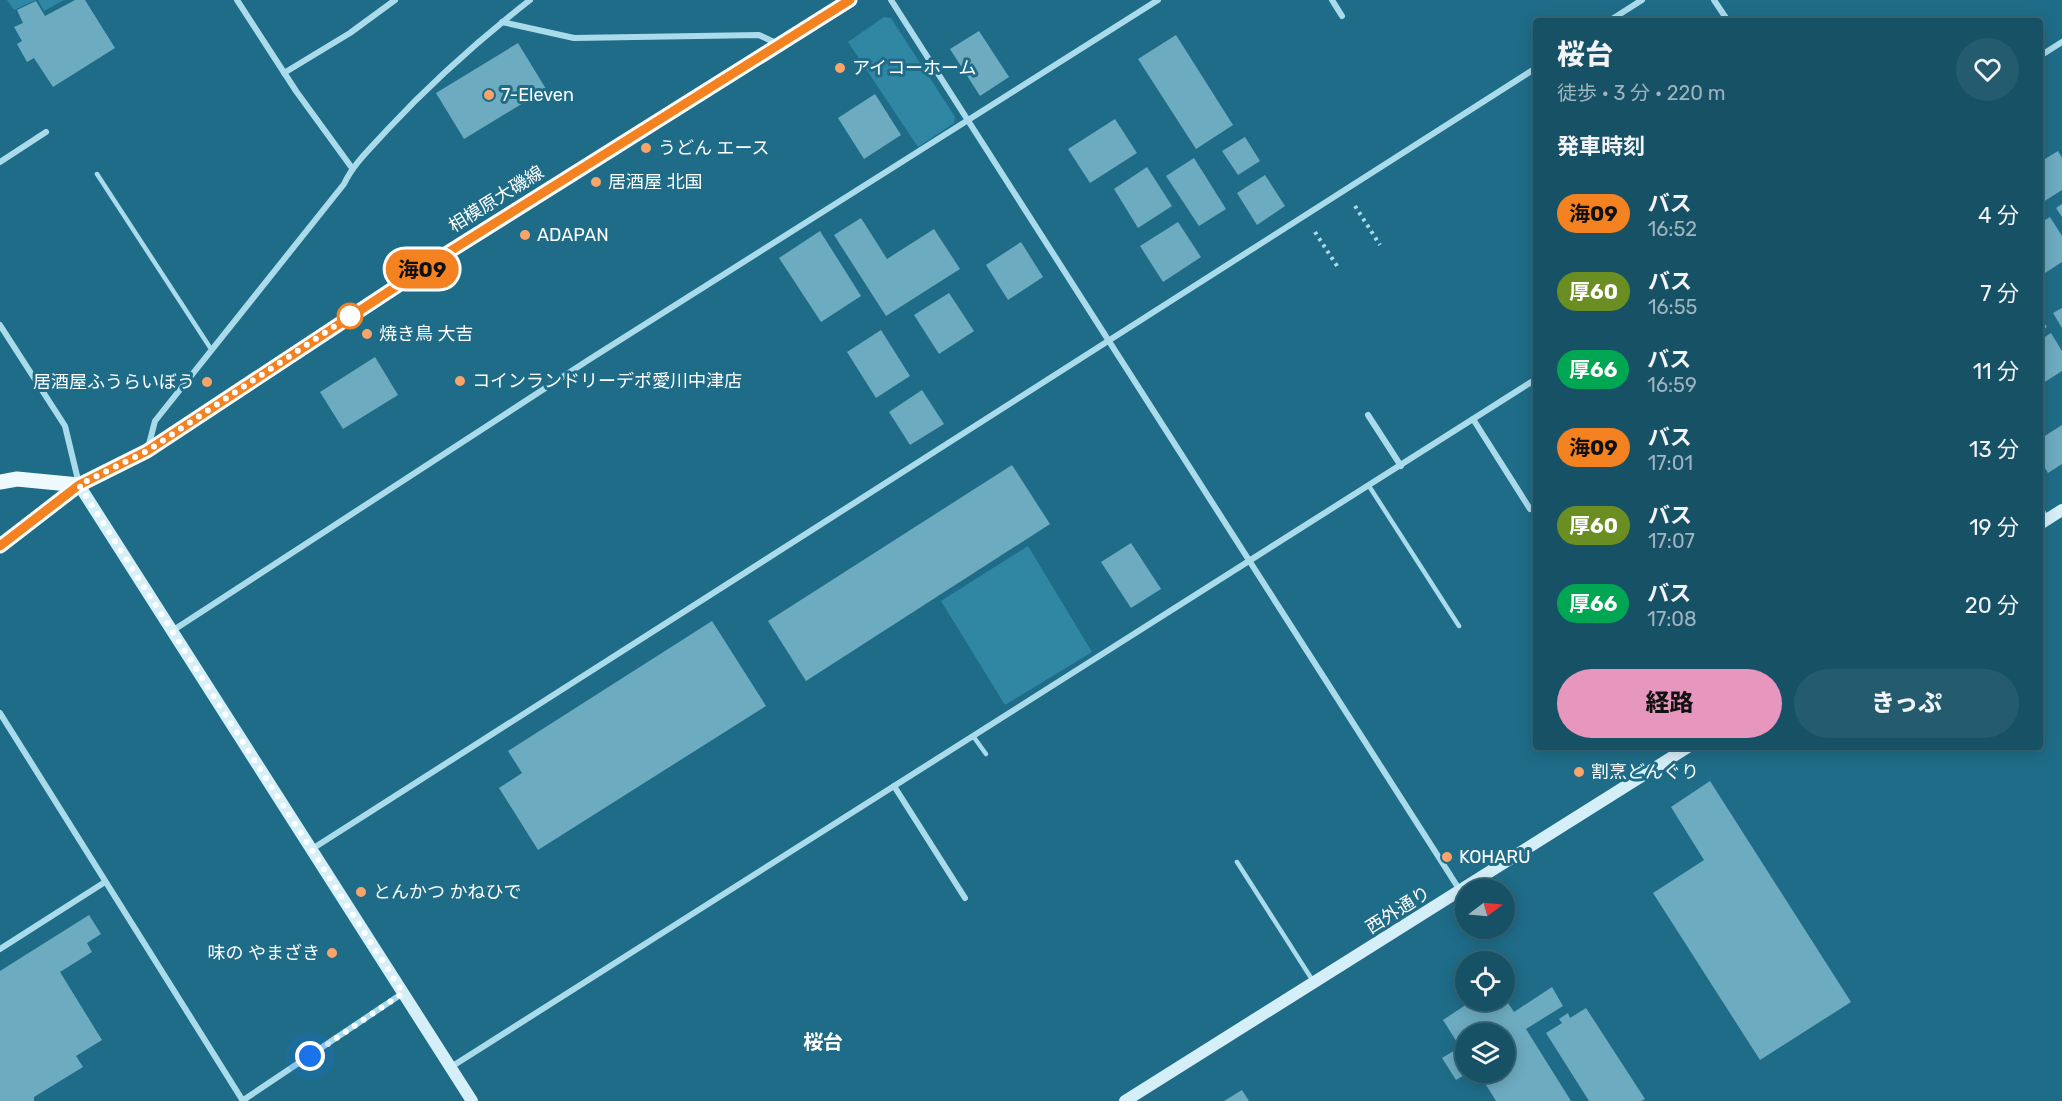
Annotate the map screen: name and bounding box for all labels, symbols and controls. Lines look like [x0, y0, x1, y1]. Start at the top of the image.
text: 桜台 [1557, 38, 1613, 71]
button: heart [1956, 38, 2019, 101]
place label: アイコーホーム [852, 57, 977, 79]
marker: アイコーホーム [833, 61, 847, 75]
text: 徒歩 · 3 分 · 220 m [1557, 81, 1726, 105]
place label: 7-Eleven [501, 84, 574, 106]
marker: 7-Eleven [482, 88, 496, 102]
text: 発車時刻 [1557, 133, 1645, 160]
place label: うどん エース [658, 137, 770, 159]
marker: うどん エース [639, 141, 653, 155]
street label: 相模原大磯線 [444, 161, 548, 237]
place label: 居酒屋 北国 [608, 171, 702, 193]
marker: 居酒屋 北国 [589, 175, 603, 189]
text: バス [1648, 190, 1692, 217]
text: 海09 [1569, 201, 1618, 226]
text: 4 分 [1978, 202, 2019, 229]
text: 16:52 [1648, 217, 1697, 241]
place label: ADAPAN [537, 224, 609, 246]
marker: ADAPAN [518, 228, 532, 242]
line badge: 海09 [388, 250, 456, 288]
text: 海09 [398, 257, 446, 282]
text: バス [1648, 268, 1692, 295]
text: 厚60 [1569, 279, 1618, 304]
text: 7 分 [1980, 280, 2019, 307]
text: 16:55 [1648, 295, 1697, 319]
unlabelled marker [337, 303, 363, 329]
place label: 焼き鳥 大吉 [379, 323, 473, 345]
marker: 焼き鳥 大吉 [360, 327, 374, 341]
text: バス [1647, 346, 1691, 373]
text: 厚66 [1569, 357, 1617, 382]
text: 11 分 [1973, 358, 2019, 385]
place label: コインランドリーデポ愛川中津店 [472, 370, 742, 392]
place label: 居酒屋ふうらいぼう [33, 371, 195, 393]
text: 16:59 [1647, 373, 1697, 397]
marker: コインランドリーデポ愛川中津店 [453, 374, 467, 388]
marker: 居酒屋ふうらいぼう [200, 375, 214, 389]
text: バス [1648, 424, 1692, 451]
text: 海09 [1569, 435, 1618, 460]
text: 13 分 [1969, 436, 2019, 463]
text: 17:01 [1648, 451, 1693, 475]
text: バス [1648, 502, 1692, 529]
text: 厚60 [1569, 513, 1618, 538]
text: 19 分 [1969, 514, 2019, 541]
text: 17:07 [1648, 529, 1695, 553]
text: バス [1647, 580, 1691, 607]
text: 厚66 [1569, 591, 1617, 616]
text: 20 分 [1965, 592, 2019, 619]
text: 17:08 [1647, 607, 1697, 631]
button: 経路 [1557, 669, 1782, 738]
button: きっぷ [1794, 669, 2019, 738]
place label: 割烹どんぐり [1591, 761, 1699, 783]
marker: 割烹どんぐり [1572, 765, 1586, 779]
place label: KOHARU [1459, 846, 1531, 868]
marker: KOHARU [1440, 850, 1454, 864]
north arrow [1455, 879, 1515, 939]
map controls [1455, 879, 1515, 1083]
place label: とんかつ かねひで [373, 881, 521, 903]
street label: 西外通り [1362, 882, 1434, 938]
marker: とんかつ かねひで [354, 885, 368, 899]
place label: 味の やまざき [208, 942, 320, 964]
marker: 味の やまざき [325, 946, 339, 960]
button: locate [1455, 951, 1515, 1011]
button: layers [1455, 1023, 1515, 1083]
district label: 桜台 [803, 1030, 843, 1054]
your location [295, 1041, 325, 1071]

